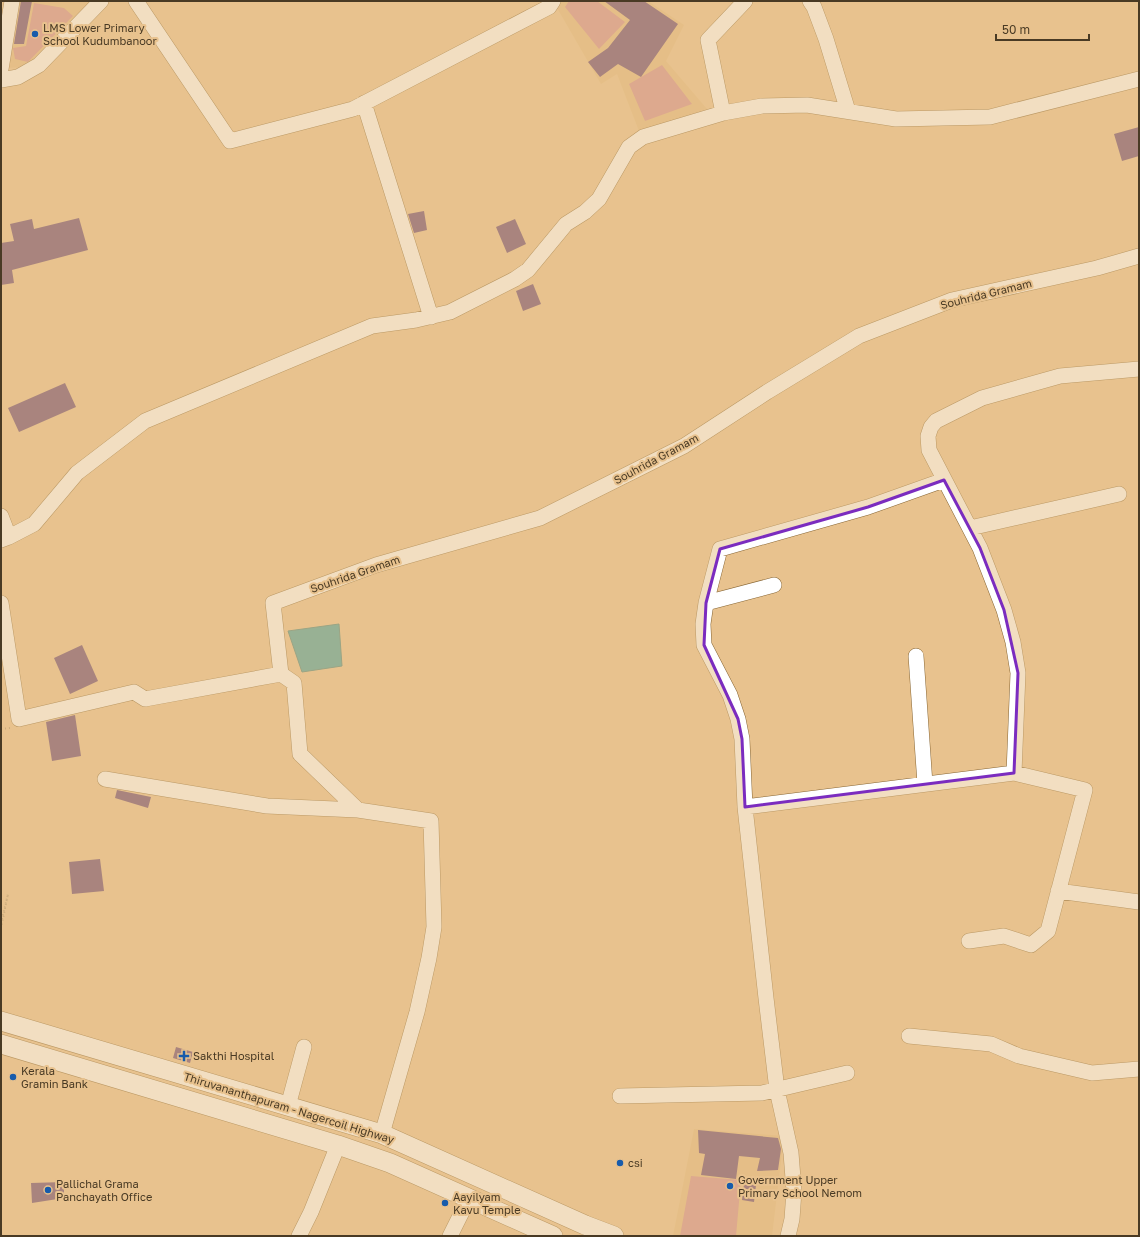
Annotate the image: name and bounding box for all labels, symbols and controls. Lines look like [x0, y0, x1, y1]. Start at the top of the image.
scale bar [996, 16, 1089, 42]
place label: LMS Lower Primary School Kudumbanoor [43, 21, 157, 47]
text: 50 m [1002, 22, 1030, 37]
marker: LMS Lower Primary School Kudumbanoor [30, 29, 40, 39]
street label: Souhrida Gramam [939, 276, 1033, 311]
street label: Souhrida Gramam [611, 431, 700, 486]
street label: Souhrida Gramam [308, 552, 401, 595]
place label: Sakthi Hospital [193, 1049, 275, 1062]
marker: Sakthi Hospital [178, 1050, 190, 1062]
place label: Kerala Gramin Bank [21, 1064, 88, 1090]
street label: Thiruvananthapuram - Nagercoil Highway [183, 1069, 396, 1146]
marker: Kerala Gramin Bank [8, 1072, 18, 1082]
place label: csi [628, 1156, 643, 1169]
marker: csi [615, 1158, 625, 1168]
place label: Government Upper Primary School Nemom [738, 1173, 862, 1199]
place label: Pallichal Grama Panchayath Office [56, 1177, 152, 1203]
marker: Government Upper Primary School Nemom [725, 1181, 735, 1191]
marker: Pallichal Grama Panchayath Office [43, 1185, 53, 1195]
place label: Aayilyam Kavu Temple [453, 1190, 521, 1216]
marker: Aayilyam Kavu Temple [440, 1198, 450, 1208]

